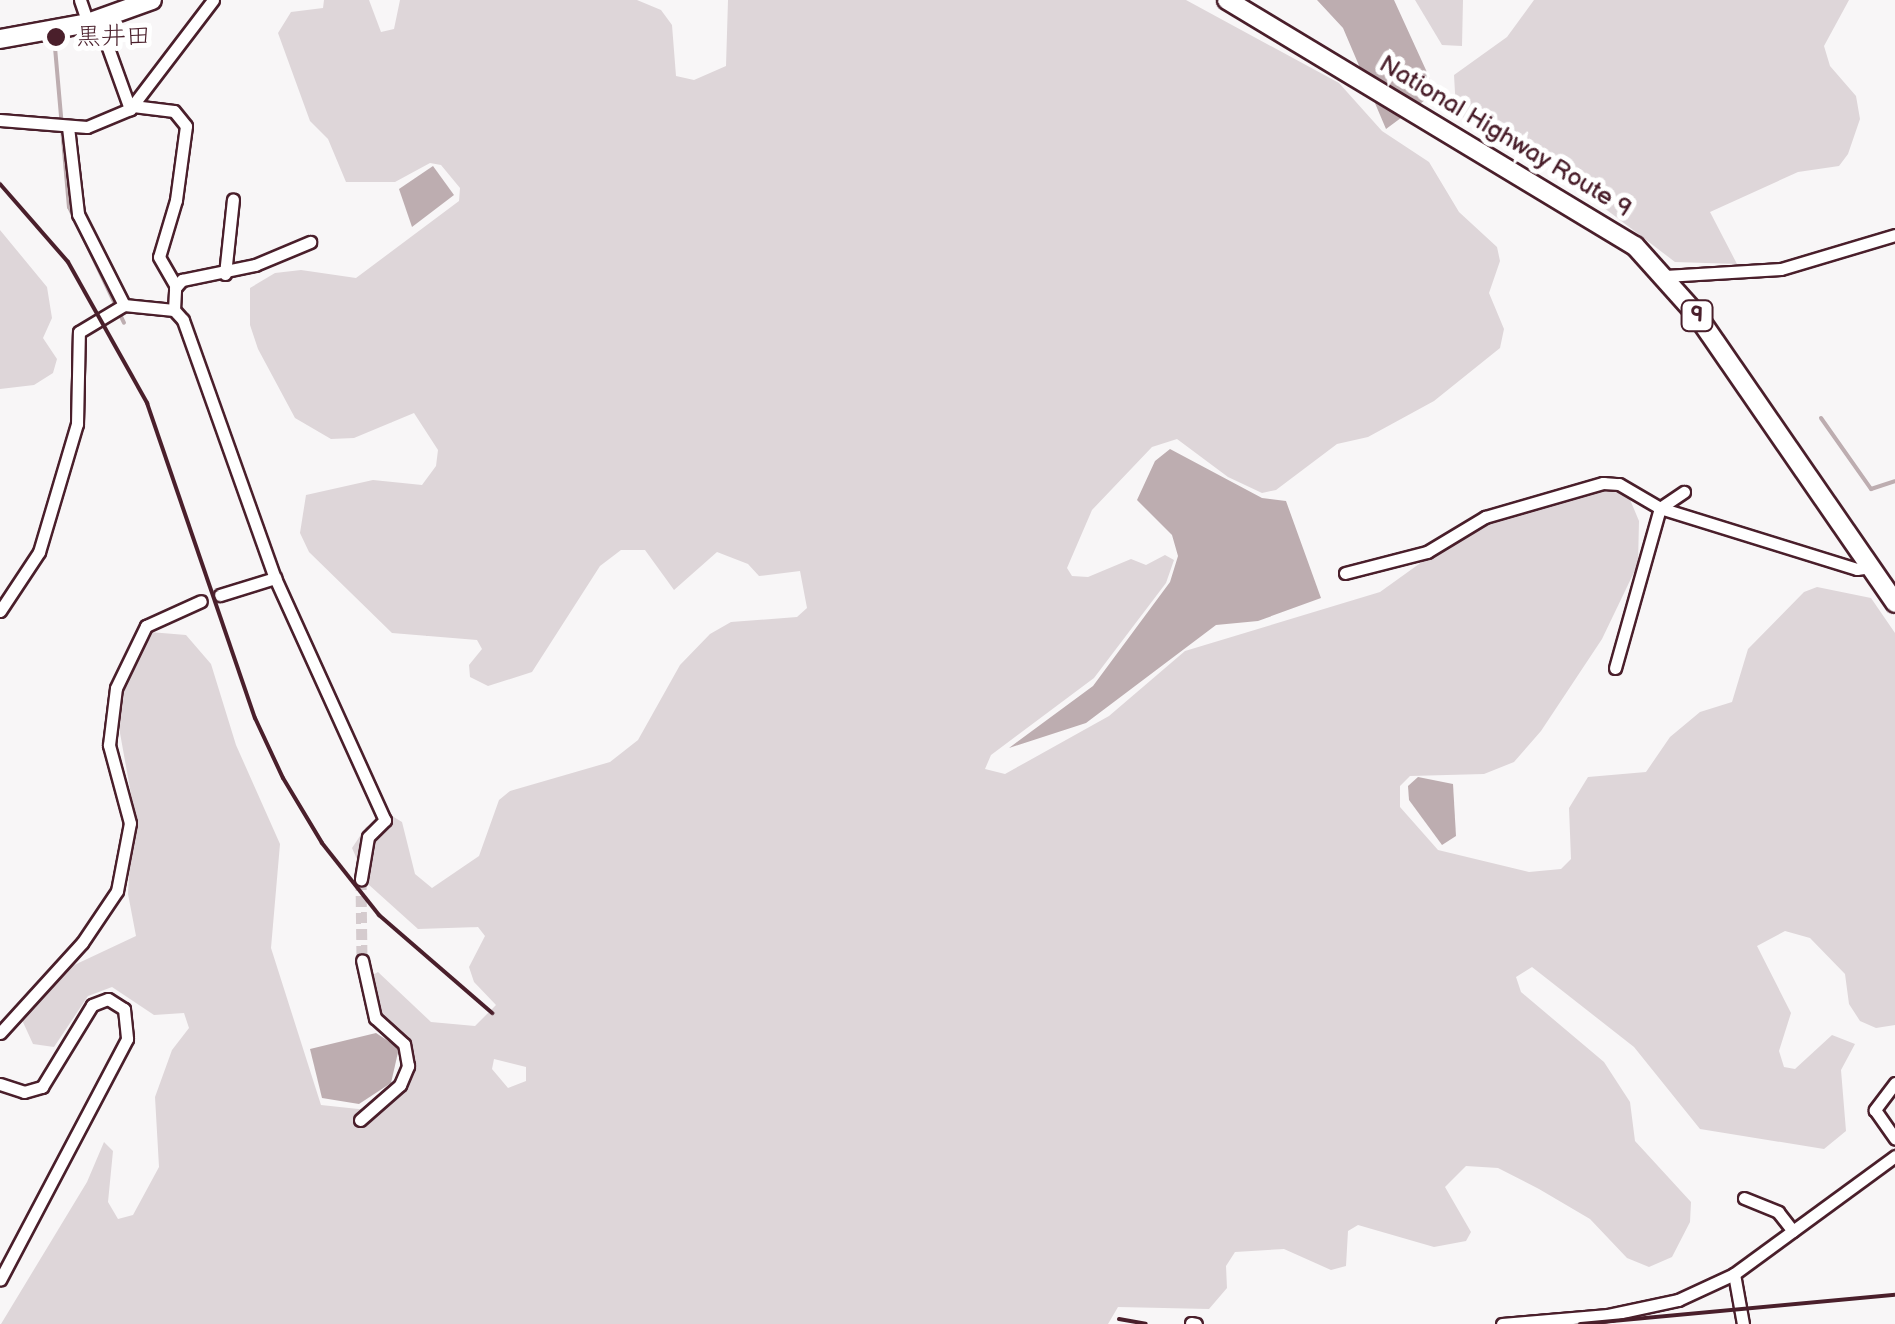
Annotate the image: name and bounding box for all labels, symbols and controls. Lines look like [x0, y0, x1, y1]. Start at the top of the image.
place label: 黒井田 [76, 22, 151, 52]
marker: 黒井田 [45, 26, 67, 48]
street label: National Highway Route 9 [1373, 49, 1637, 225]
road number: 9 [1680, 299, 1714, 333]

